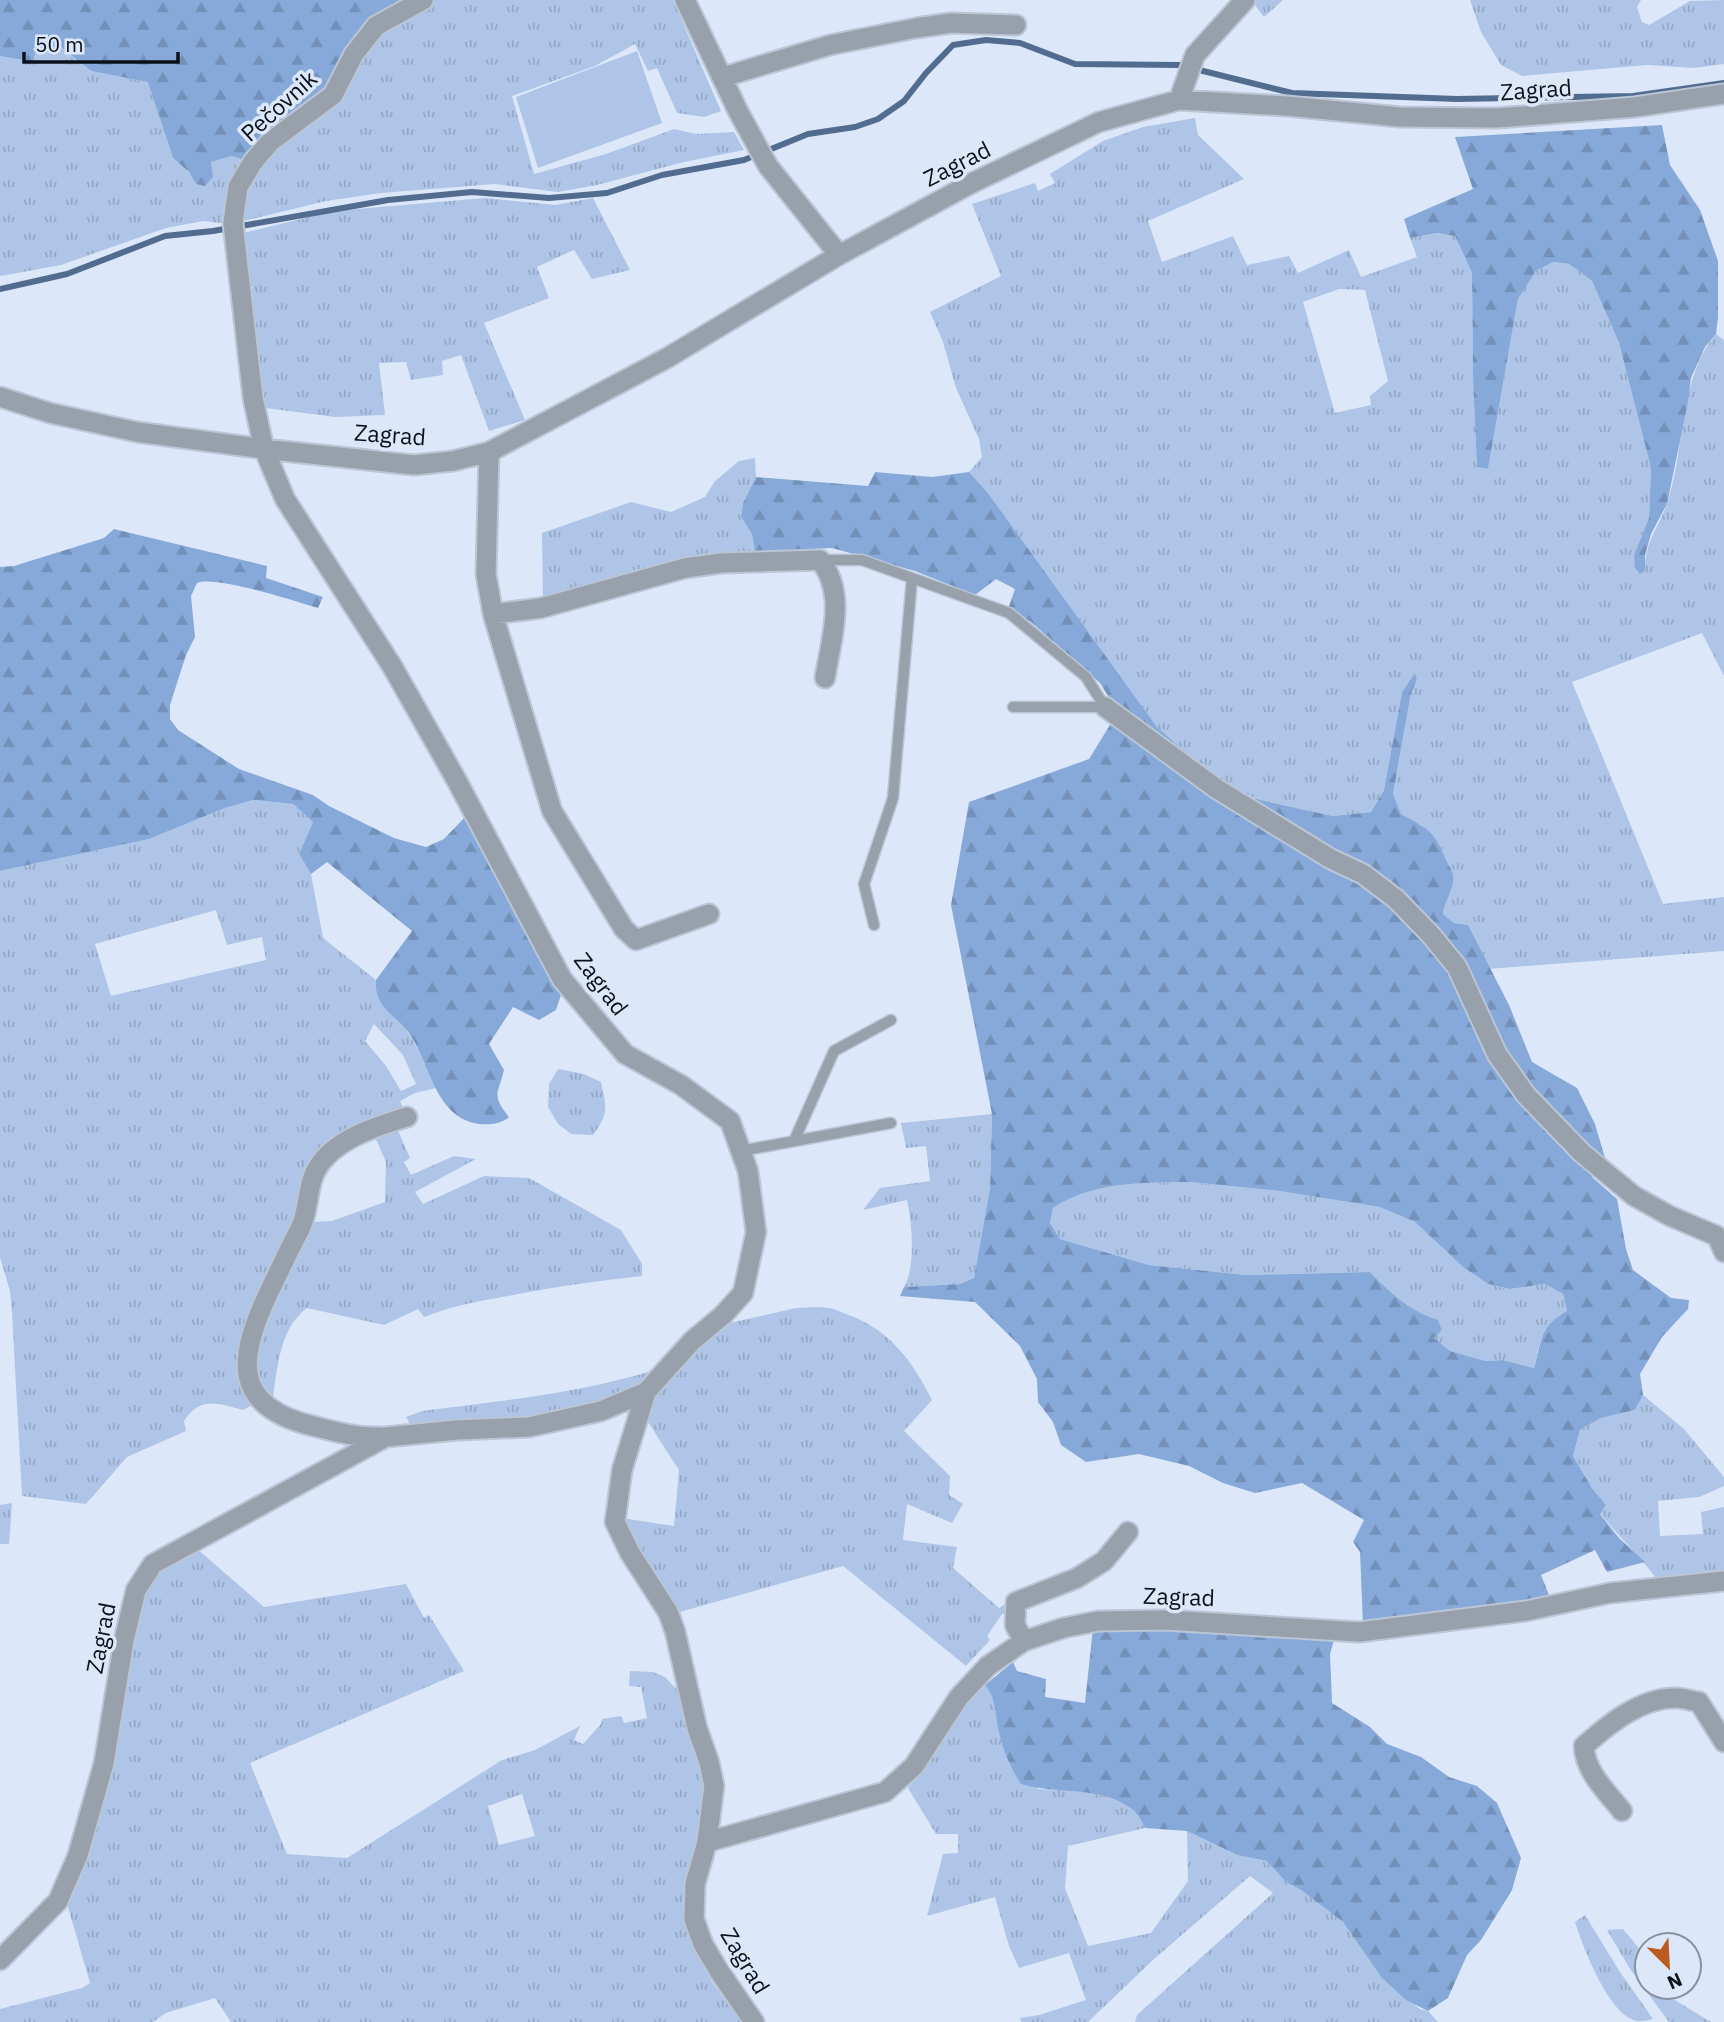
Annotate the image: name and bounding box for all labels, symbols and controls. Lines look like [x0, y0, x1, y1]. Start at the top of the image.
scale bar [24, 21, 178, 65]
text: 50 m [35, 30, 84, 58]
street label: Pečovnik [234, 63, 323, 147]
street label: Zagrad [1499, 72, 1573, 106]
street label: Zagrad [918, 133, 995, 193]
street label: Zagrad [353, 417, 427, 451]
street label: Zagrad [568, 946, 635, 1021]
street label: Zagrad [1143, 1580, 1215, 1612]
street label: Zagrad [78, 1600, 122, 1676]
street label: Zagrad [715, 1922, 777, 1999]
north arrow [1633, 1931, 1703, 2001]
text: N [1664, 1968, 1686, 1995]

